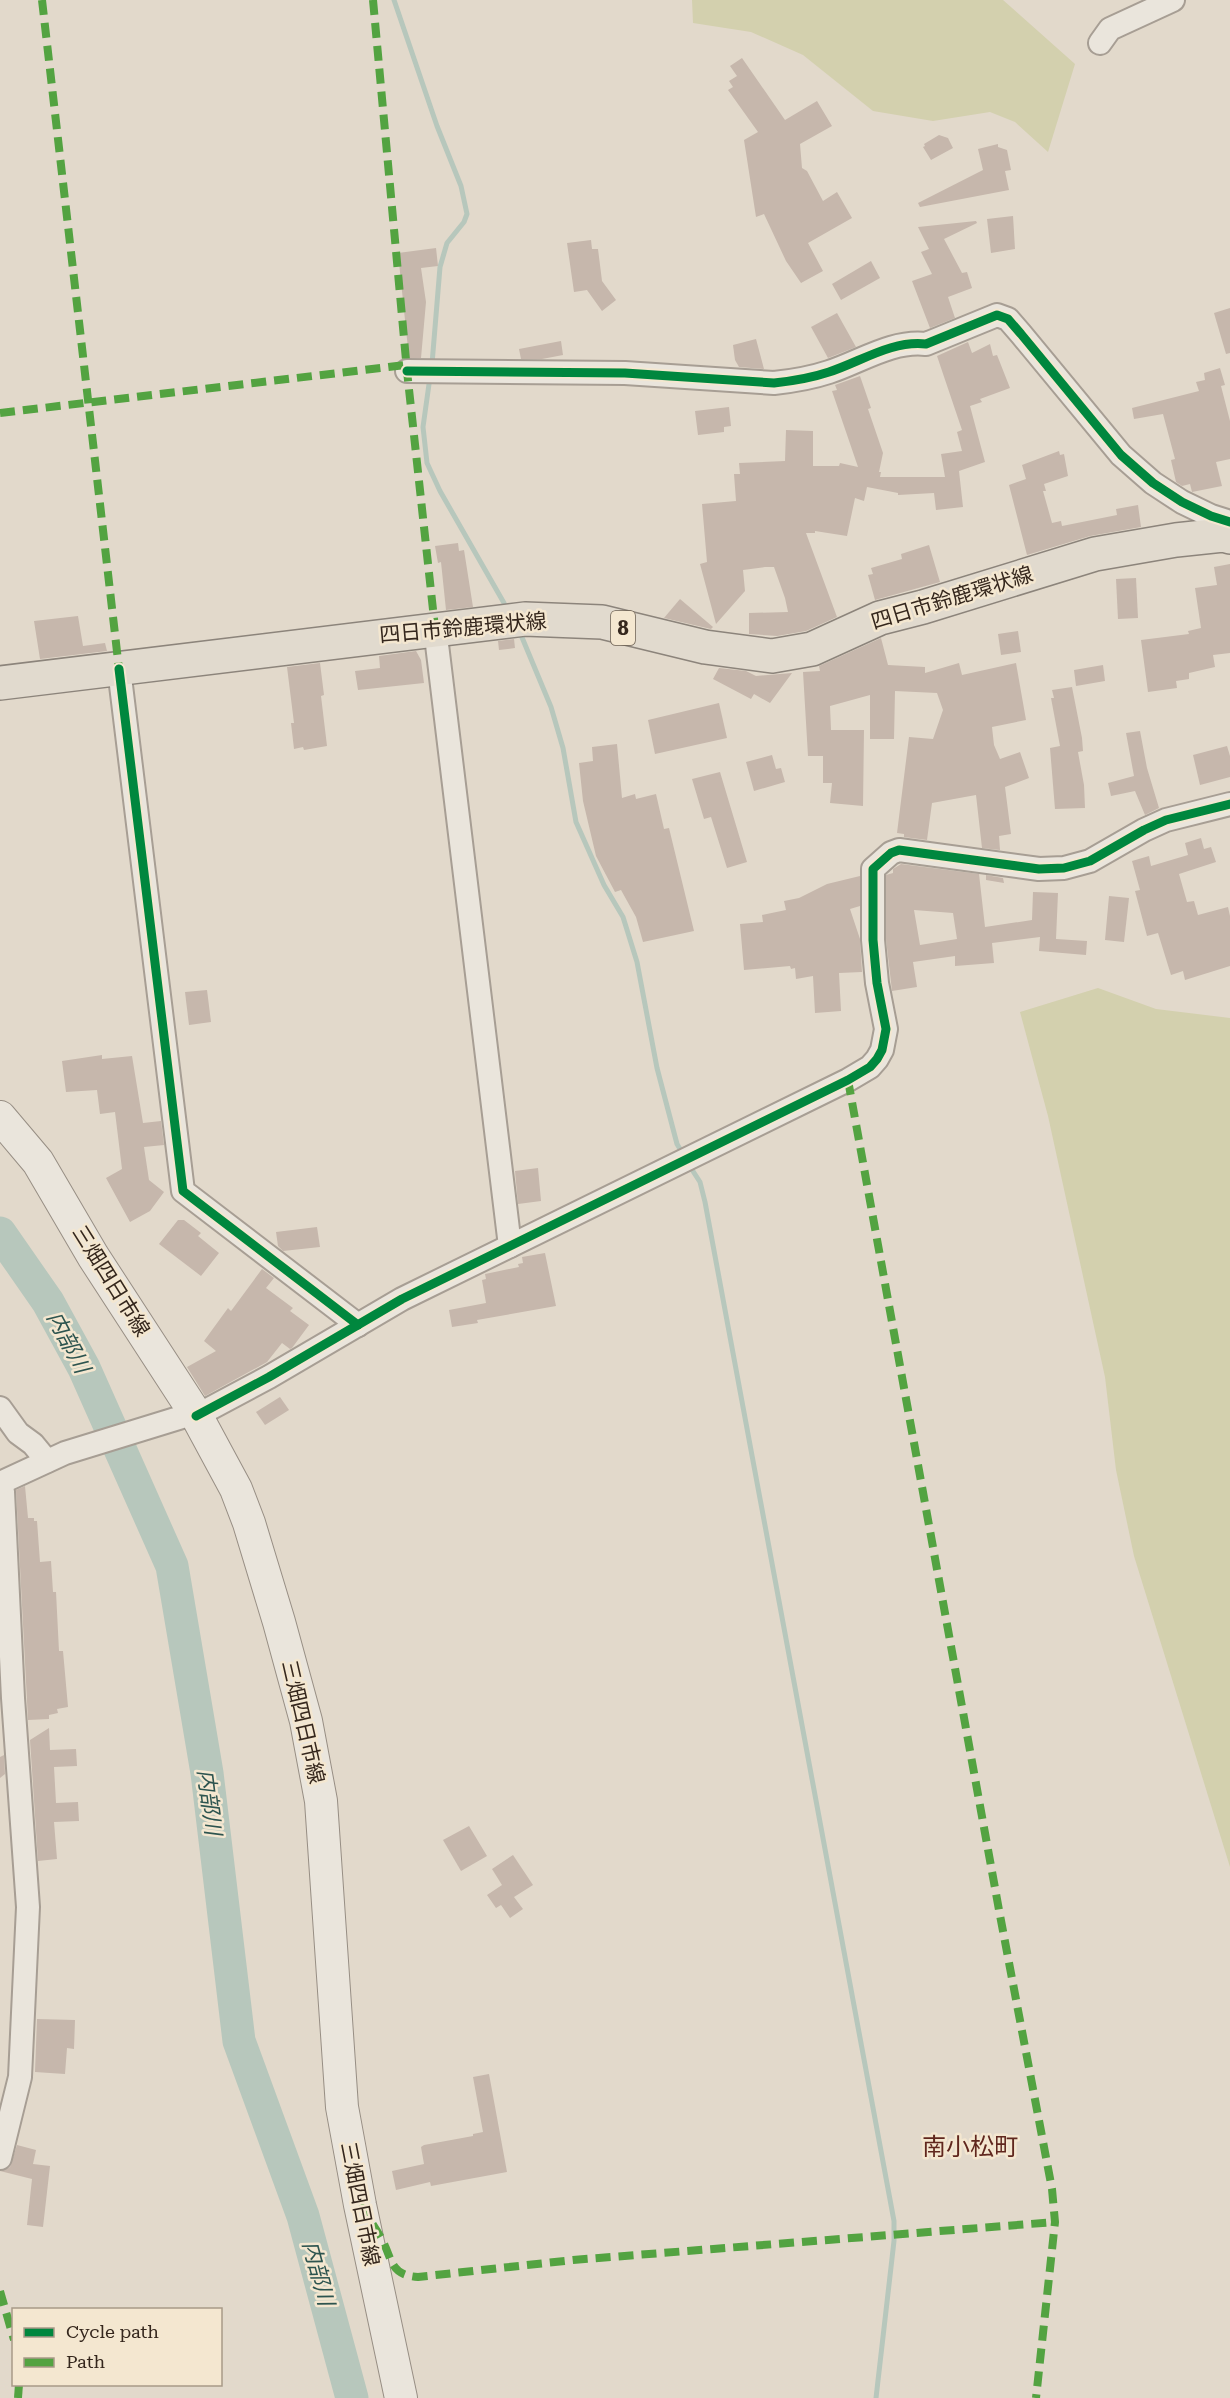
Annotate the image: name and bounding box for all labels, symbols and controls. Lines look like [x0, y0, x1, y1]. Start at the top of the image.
street label: 四日市鈴鹿環状線 [868, 562, 1036, 634]
street label: 四日市鈴鹿環状線 [378, 609, 548, 647]
road number: 8 [611, 611, 635, 645]
street label: 三畑四日市線 [67, 1221, 155, 1341]
water label: 内部川 [42, 1307, 96, 1379]
street label: 三畑四日市線 [277, 1658, 329, 1786]
water label: 内部川 [193, 1768, 226, 1838]
district label: 南小松町 [922, 2133, 1018, 2161]
street label: 三畑四日市線 [336, 2140, 384, 2268]
water label: 内部川 [298, 2238, 340, 2310]
legend [12, 2308, 222, 2386]
text: Cycle path [66, 2321, 159, 2342]
text: Path [66, 2351, 105, 2372]

